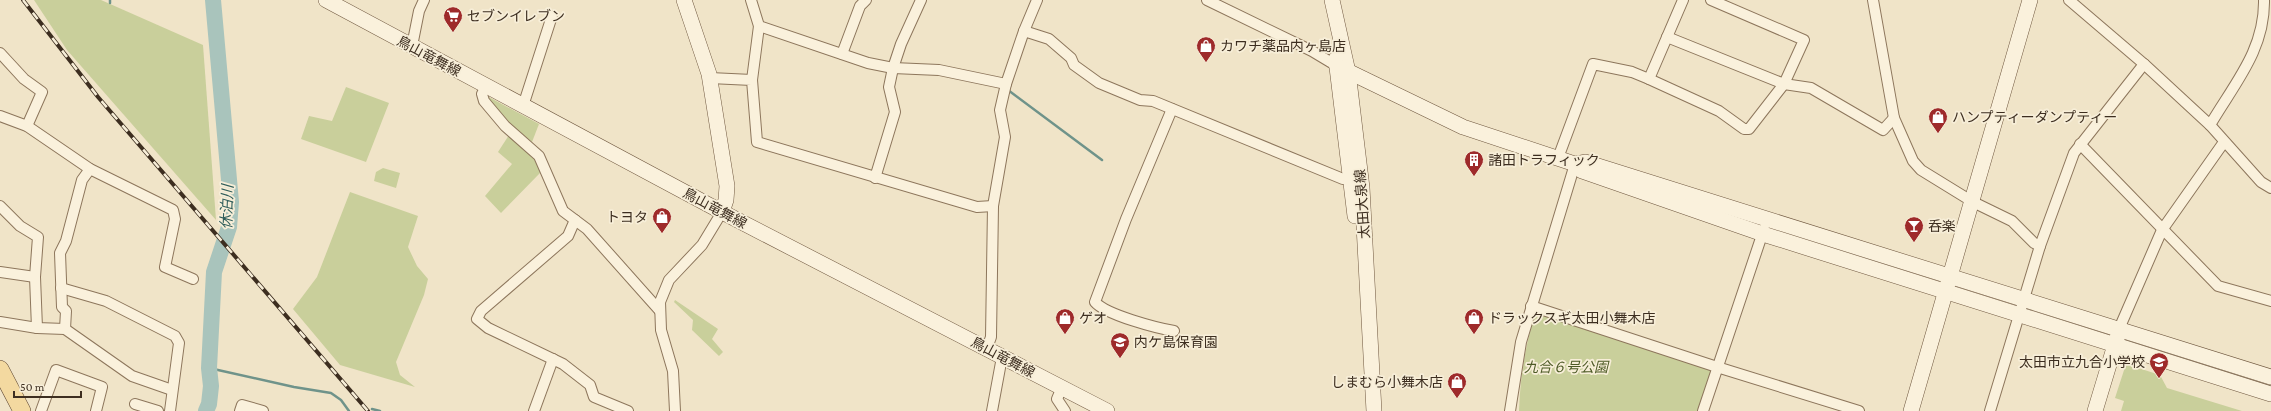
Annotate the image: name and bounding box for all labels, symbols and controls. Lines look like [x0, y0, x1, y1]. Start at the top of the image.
supermarket icon: セブンイレブン [442, 5, 464, 33]
place label: セブンイレブン [467, 8, 565, 24]
street label: 鳥山竜舞線 [394, 33, 464, 79]
shop icon: カワチ薬品内ヶ島店 [1195, 35, 1217, 63]
place label: カワチ薬品内ヶ島店 [1220, 38, 1346, 54]
shop icon: ハンプティーダンプティー [1927, 106, 1949, 134]
place label: ハンプティーダンプティー [1952, 109, 2117, 125]
building icon: 諸田トラフィック [1463, 149, 1485, 177]
place label: 諸田トラフィック [1488, 152, 1600, 168]
street label: 太田大泉線 [1352, 169, 1372, 239]
water label: 休泊川 [218, 182, 236, 230]
street label: 鳥山竜舞線 [680, 185, 750, 231]
shop icon: トヨタ [651, 206, 673, 234]
place label: トヨタ [606, 209, 648, 225]
bar icon: 呑楽 [1903, 215, 1925, 243]
place label: 呑楽 [1928, 218, 1956, 234]
shop icon: ゲオ [1054, 307, 1076, 335]
shop icon: ドラックスギ太田小舞木店 [1463, 307, 1485, 335]
place label: ゲオ [1079, 310, 1107, 326]
place label: ドラックスギ太田小舞木店 [1488, 310, 1656, 326]
school or university icon: 内ケ島保育園 [1109, 331, 1131, 359]
street label: 鳥山竜舞線 [968, 334, 1038, 380]
place label: 内ケ島保育園 [1134, 334, 1218, 350]
school or university icon: 太田市立九合小学校 [2148, 351, 2170, 379]
place label: 太田市立九合小学校 [2019, 354, 2145, 370]
park label: 九合６号公園 [1524, 359, 1610, 375]
shop icon: しまむら小舞木店 [1446, 371, 1468, 399]
scale bar [14, 373, 81, 399]
place label: しまむら小舞木店 [1331, 374, 1443, 390]
text: 50 m [20, 380, 45, 394]

